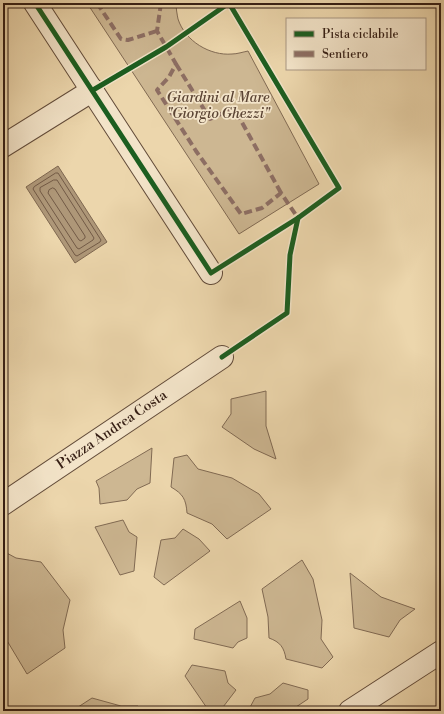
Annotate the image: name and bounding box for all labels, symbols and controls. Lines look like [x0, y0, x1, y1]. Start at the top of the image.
legend [286, 18, 426, 70]
text: Pista ciclabile [322, 27, 399, 42]
text: Sentiero [322, 47, 368, 62]
park label: Giardini al Mare "Giorgio Ghezzi" [166, 89, 271, 123]
street label: Piazza Andrea Costa [53, 386, 171, 474]

